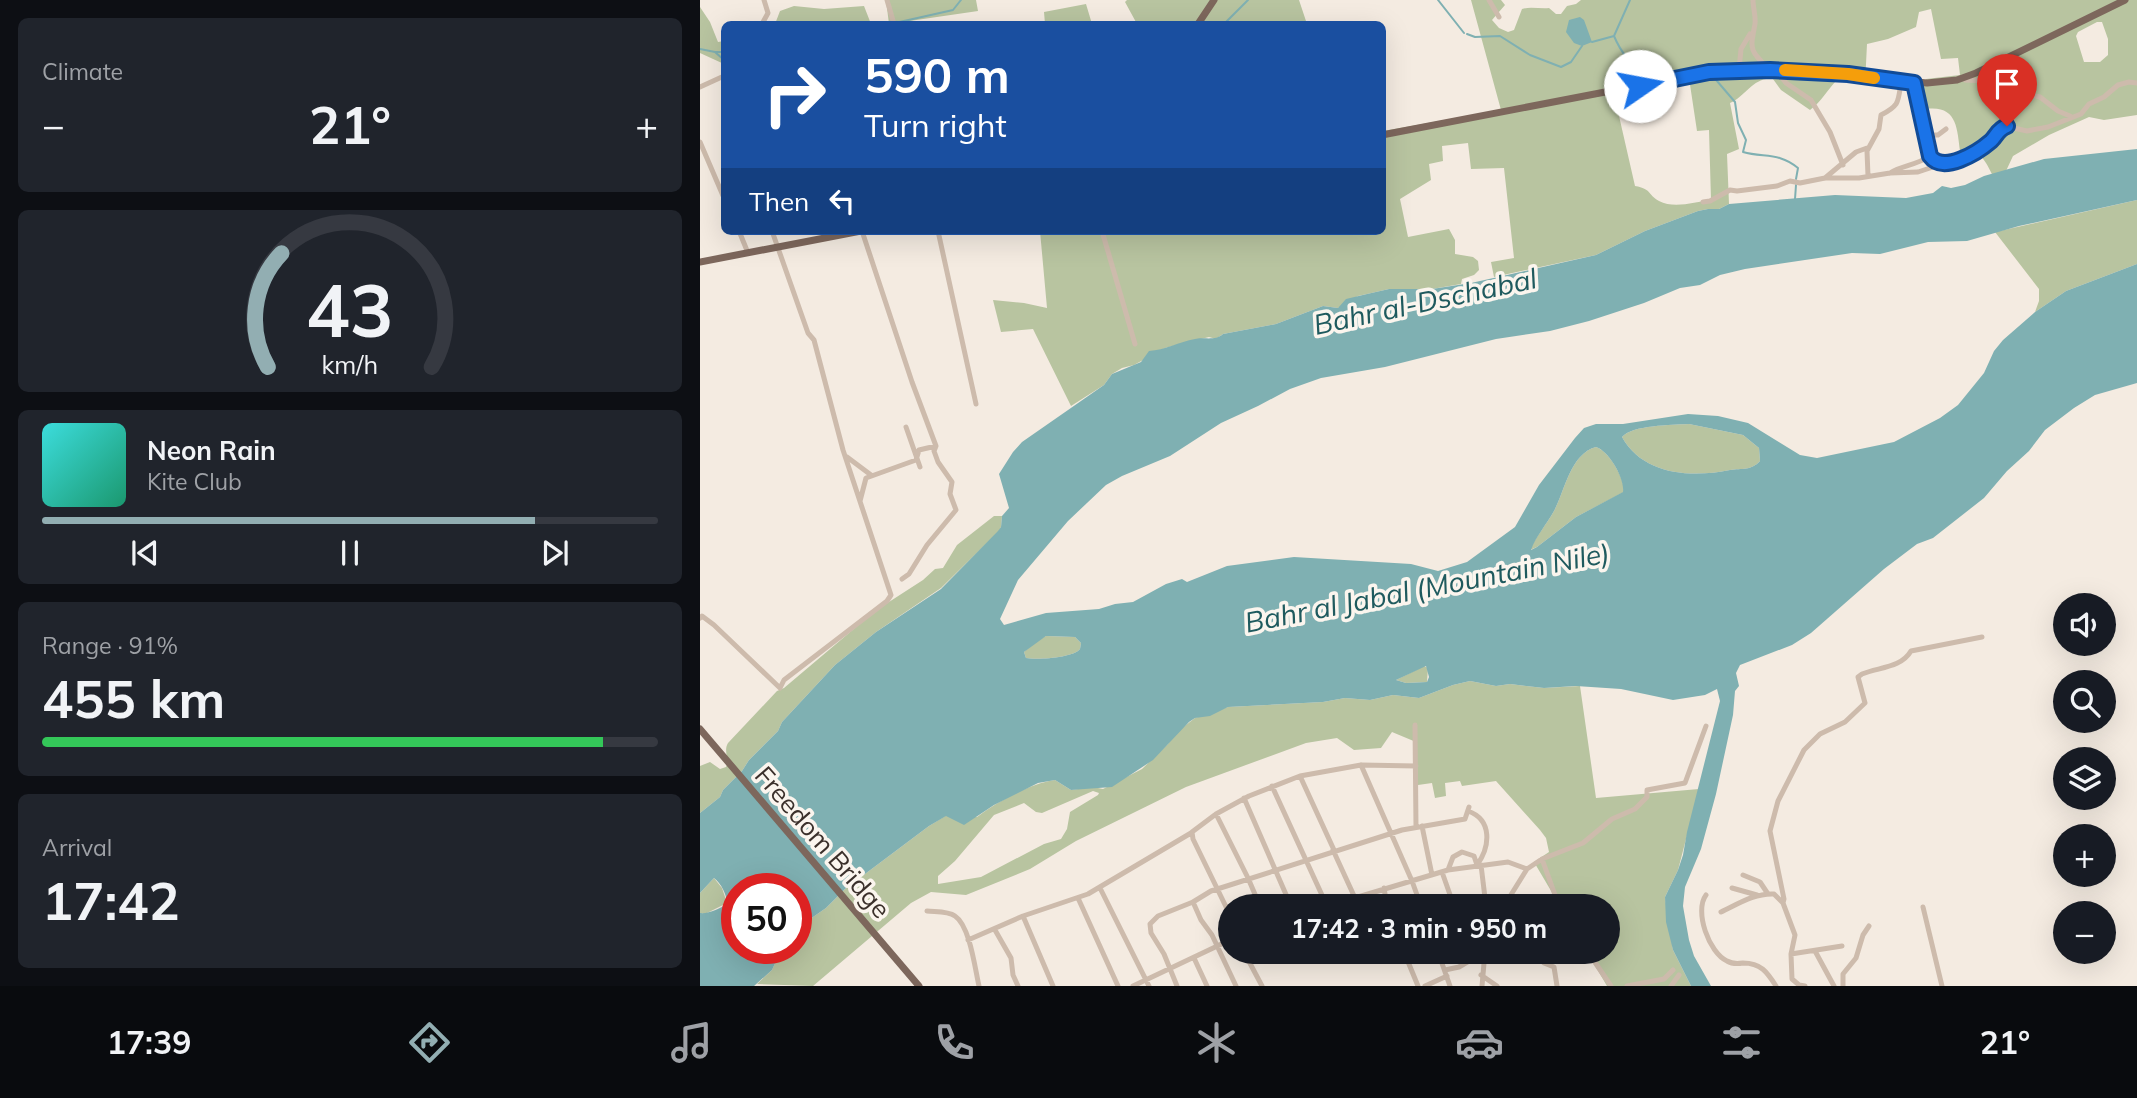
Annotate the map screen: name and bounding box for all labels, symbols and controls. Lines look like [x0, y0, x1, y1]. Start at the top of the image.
text: 590 m [864, 44, 1010, 105]
icon: right [749, 49, 840, 140]
position arrow [1603, 49, 1677, 123]
pin [1977, 54, 2037, 126]
text: Climate [42, 57, 123, 86]
icon: arrive [1988, 65, 2026, 103]
text: 21° [309, 92, 391, 157]
text: − [42, 101, 65, 149]
text: + [635, 101, 658, 149]
text: Turn right [864, 105, 1007, 145]
icon: left [823, 182, 861, 220]
text: Then [749, 185, 809, 218]
water label: Bahr al-Dschabal [1310, 260, 1540, 342]
text: 43 [306, 264, 394, 355]
text: km/h [322, 349, 378, 380]
text: Neon Rain [147, 434, 276, 467]
text: Kite Club [147, 467, 242, 496]
icon: previous [126, 534, 164, 572]
icon: pause [331, 534, 369, 572]
icon: next [536, 534, 574, 572]
water label: Bahr al Jabal (Mountain Nile) [1242, 534, 1612, 640]
map controls [2053, 593, 2116, 964]
button: sound [2053, 593, 2116, 656]
text: Range · 91% [42, 631, 178, 660]
text: 455 km [42, 666, 225, 731]
button: search [2053, 670, 2116, 733]
button: layers [2053, 747, 2116, 810]
street label: Freedom Bridge [748, 759, 898, 925]
button: + [2053, 824, 2116, 887]
text: Arrival [42, 833, 112, 862]
text: 17:42 [42, 868, 180, 933]
speed limit sign: 50 [721, 873, 812, 964]
button: − [2053, 901, 2116, 964]
text: 17:42 · 3 min · 950 m [1291, 912, 1547, 945]
icon: directions [405, 1018, 454, 1067]
icon: music [667, 1018, 716, 1067]
icon: phone [930, 1018, 979, 1067]
icon: climate [1192, 1018, 1241, 1067]
icon: car [1455, 1018, 1504, 1067]
icon: filters [1717, 1018, 1766, 1067]
text: 17:39 [107, 1022, 191, 1062]
text: 21° [1980, 1022, 2030, 1062]

